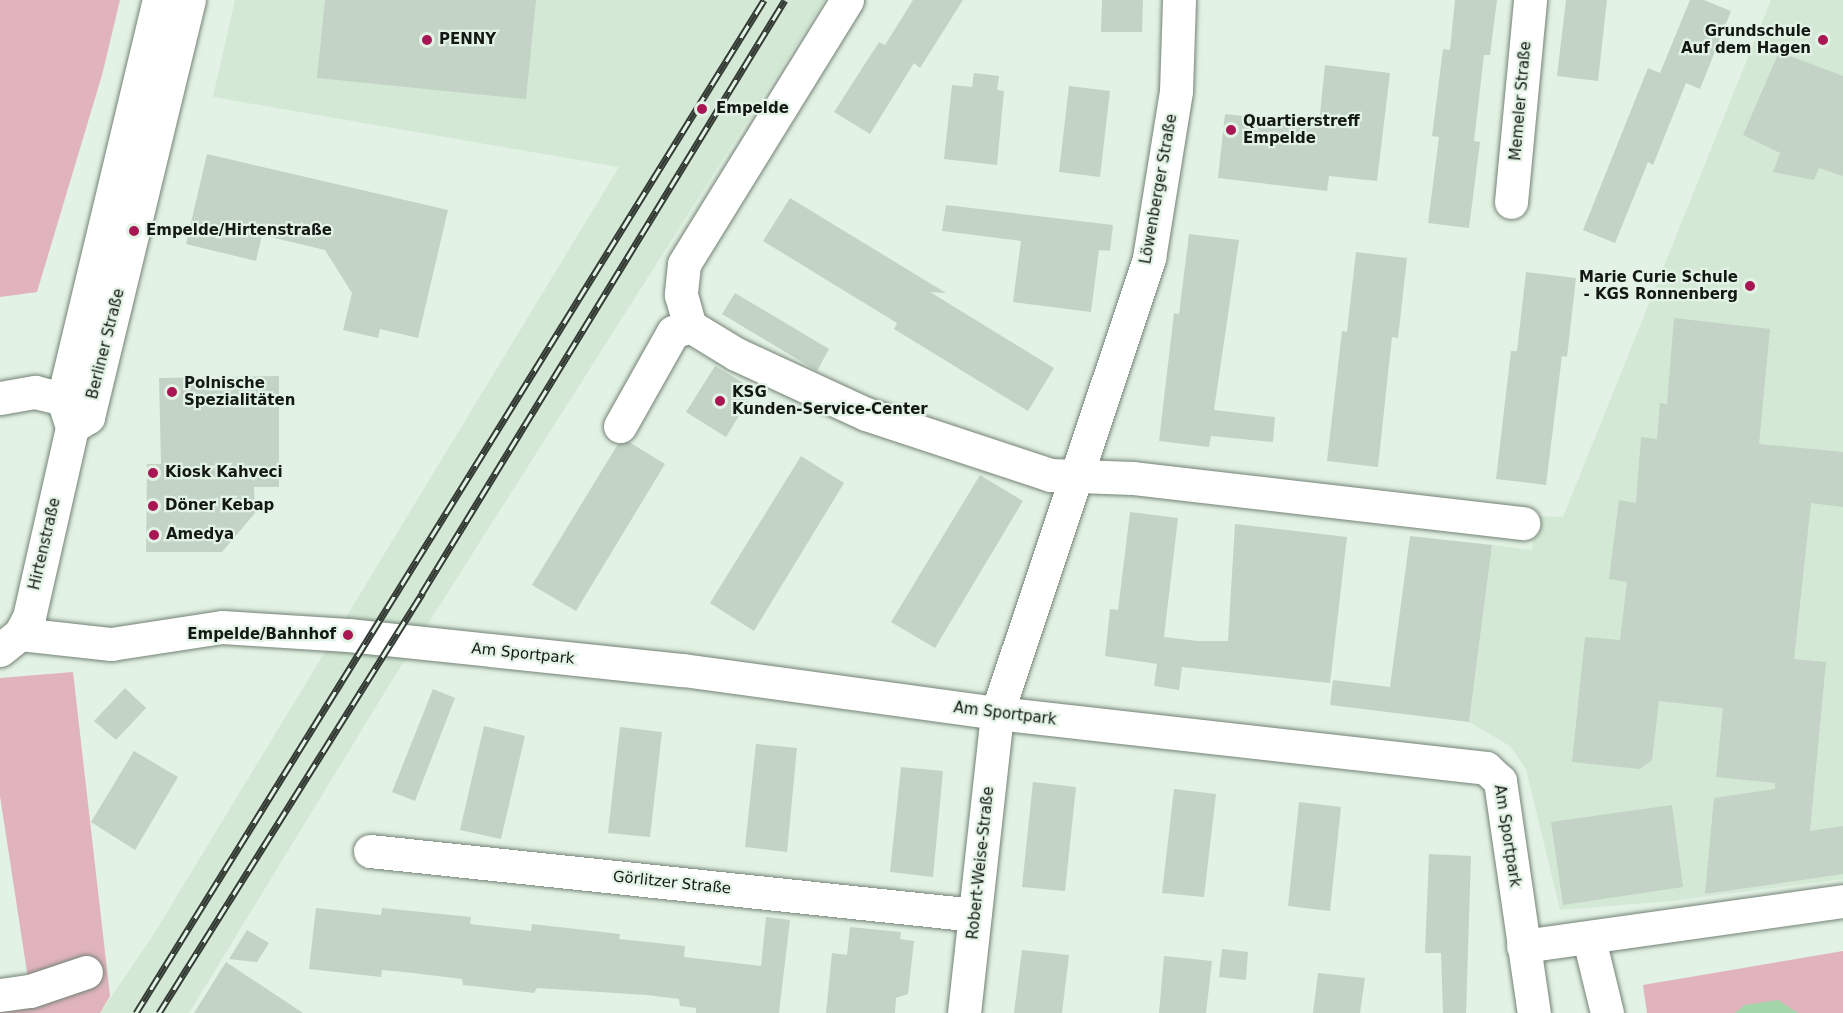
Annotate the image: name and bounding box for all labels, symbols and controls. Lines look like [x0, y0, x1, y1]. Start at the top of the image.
place label: Grundschule Auf dem Hagen [1681, 22, 1811, 57]
place label: PENNY [439, 31, 496, 49]
marker: PENNY [420, 33, 434, 47]
marker: Grundschule Auf dem Hagen [1816, 33, 1830, 47]
street label: Memeler Straße [1507, 41, 1535, 161]
marker: Empelde [693, 100, 711, 118]
place label: Empelde [716, 100, 789, 118]
place label: Quartierstreff Empelde [1243, 112, 1360, 147]
street label: Löwenberger Straße [1137, 113, 1181, 265]
marker: Quartierstreff Empelde [1224, 123, 1238, 137]
place label: Empelde/Hirtenstraße [146, 222, 332, 240]
marker: Empelde/Hirtenstraße [127, 224, 141, 238]
place label: Marie Curie Schule - KGS Ronnenberg [1579, 268, 1738, 303]
marker: Marie Curie Schule - KGS Ronnenberg [1743, 279, 1757, 293]
street label: Berliner Straße [84, 287, 128, 401]
place label: Polnische Spezialitäten [184, 374, 295, 409]
place label: KSG Kunden-Service-Center [732, 383, 928, 418]
marker: Polnische Spezialitäten [165, 385, 179, 399]
marker: KSG Kunden-Service-Center [713, 394, 727, 408]
place label: Kiosk Kahveci [165, 464, 283, 482]
marker: Kiosk Kahveci [146, 466, 160, 480]
street label: Hirtenstraße [26, 496, 64, 592]
place label: Döner Kebap [165, 497, 274, 515]
marker: Döner Kebap [146, 499, 160, 513]
place label: Amedya [166, 526, 234, 544]
marker: Amedya [147, 528, 161, 542]
place label: Empelde/Bahnhof [187, 626, 336, 644]
marker: Empelde/Bahnhof [341, 628, 355, 642]
street label: Am Sportpark [471, 640, 575, 668]
street label: Am Sportpark [953, 699, 1057, 729]
street label: Am Sportpark [1490, 783, 1524, 889]
street label: Robert-Weise-Straße [964, 786, 998, 940]
street label: Görlitzer Straße [612, 868, 732, 898]

